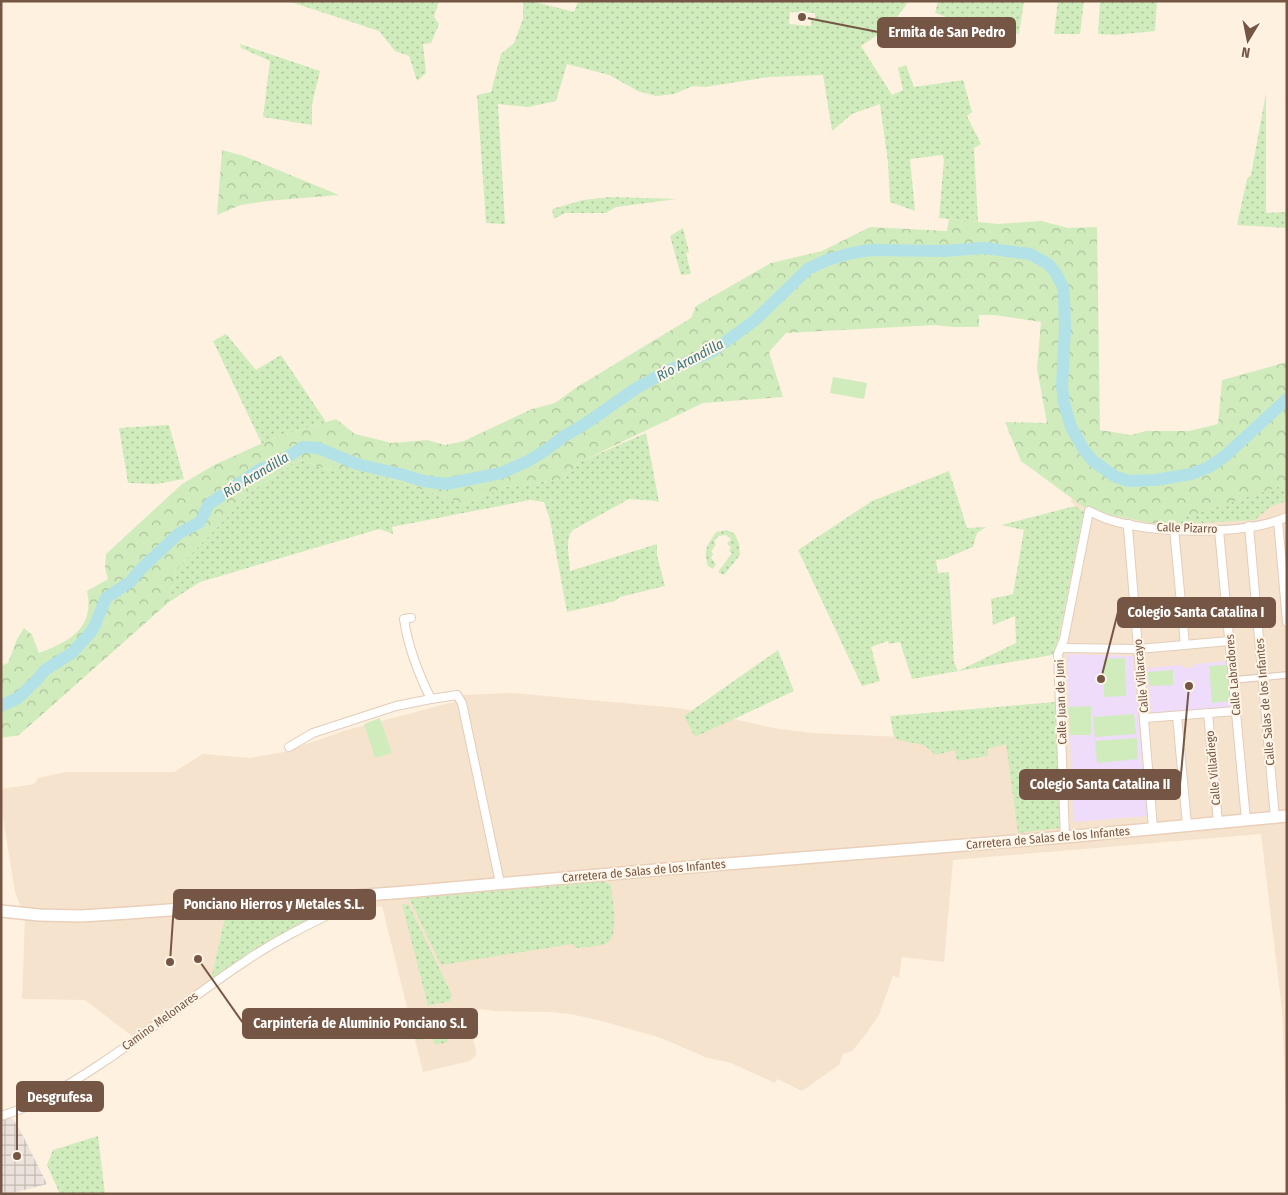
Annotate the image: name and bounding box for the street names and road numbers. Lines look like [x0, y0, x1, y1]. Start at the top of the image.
street label: Calle Pizarro [1156, 520, 1218, 536]
street label: Calle Labradores [1222, 634, 1244, 716]
street label: Calle Villarcayo [1131, 638, 1151, 714]
street label: Calle Salas de los Infantes [1252, 638, 1278, 766]
street label: Calle Juan de Juni [1053, 659, 1069, 745]
street label: Calle Villadiego [1203, 730, 1223, 806]
street label: Carretera de Salas de los Infantes [966, 824, 1130, 852]
street label: Carretera de Salas de los Infantes [562, 857, 726, 885]
street label: Camino Melonares [119, 989, 201, 1053]

